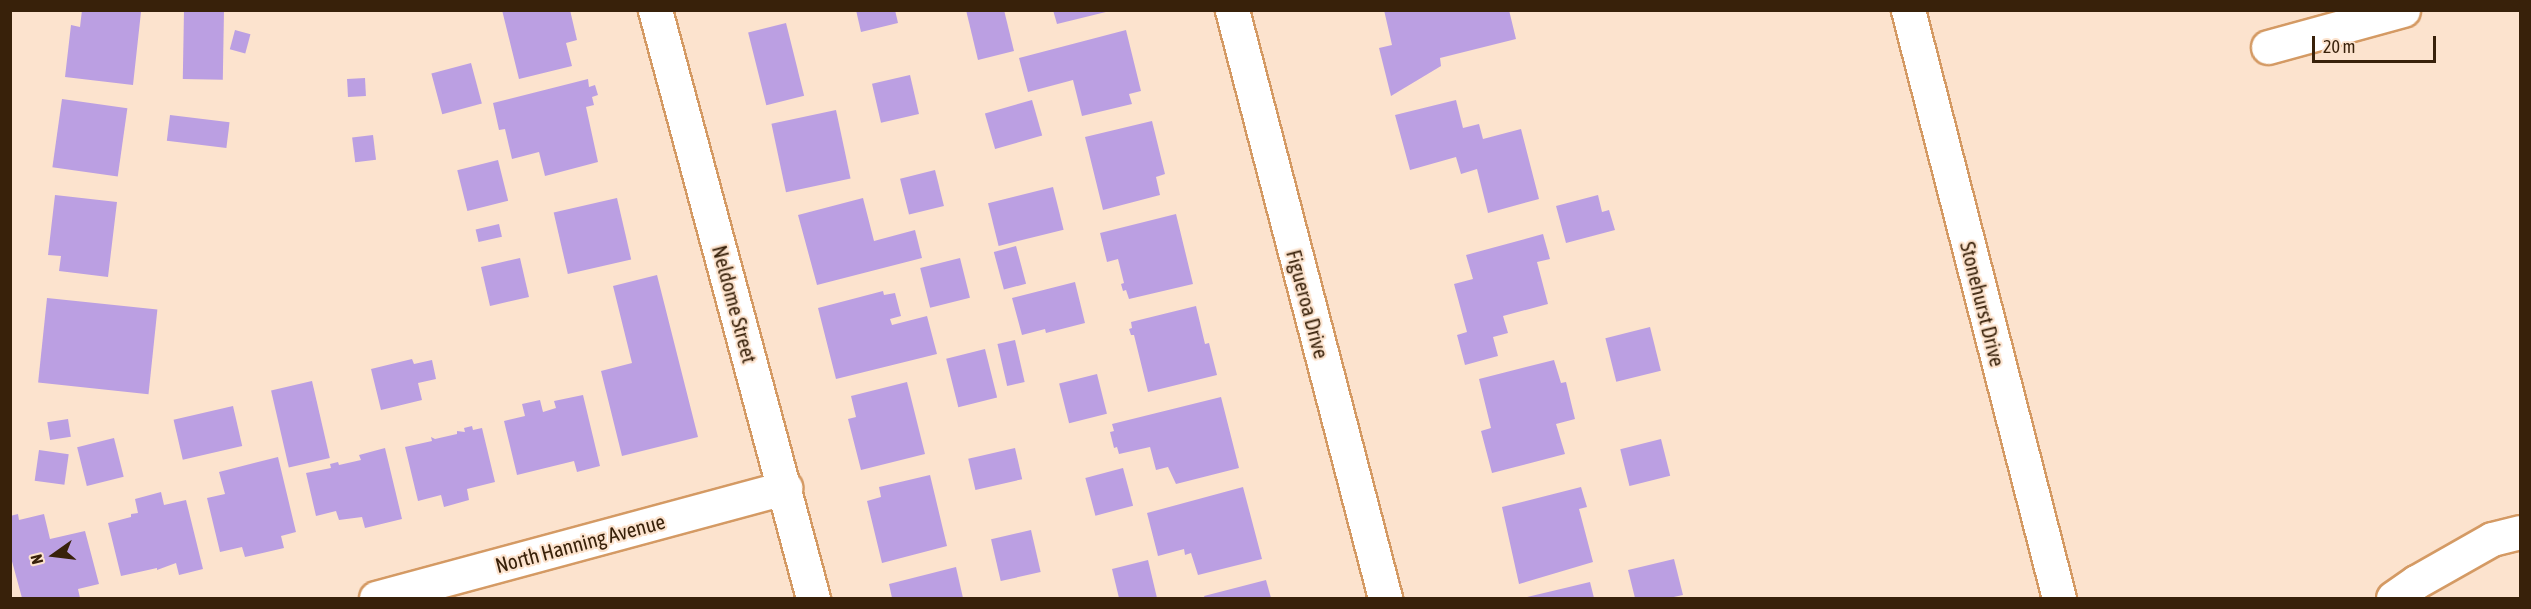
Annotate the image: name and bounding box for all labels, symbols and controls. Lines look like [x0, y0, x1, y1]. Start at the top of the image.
scale bar [2315, 24, 2440, 62]
text: 20 m [2323, 36, 2355, 57]
street label: Stonehurst Drive [1955, 239, 2011, 369]
street label: Neldome Street [707, 242, 763, 366]
street label: Figueroa Drive [1281, 247, 1335, 361]
street label: North Hanning Avenue [492, 508, 668, 578]
north arrow [24, 525, 84, 585]
text: N [27, 553, 46, 566]

